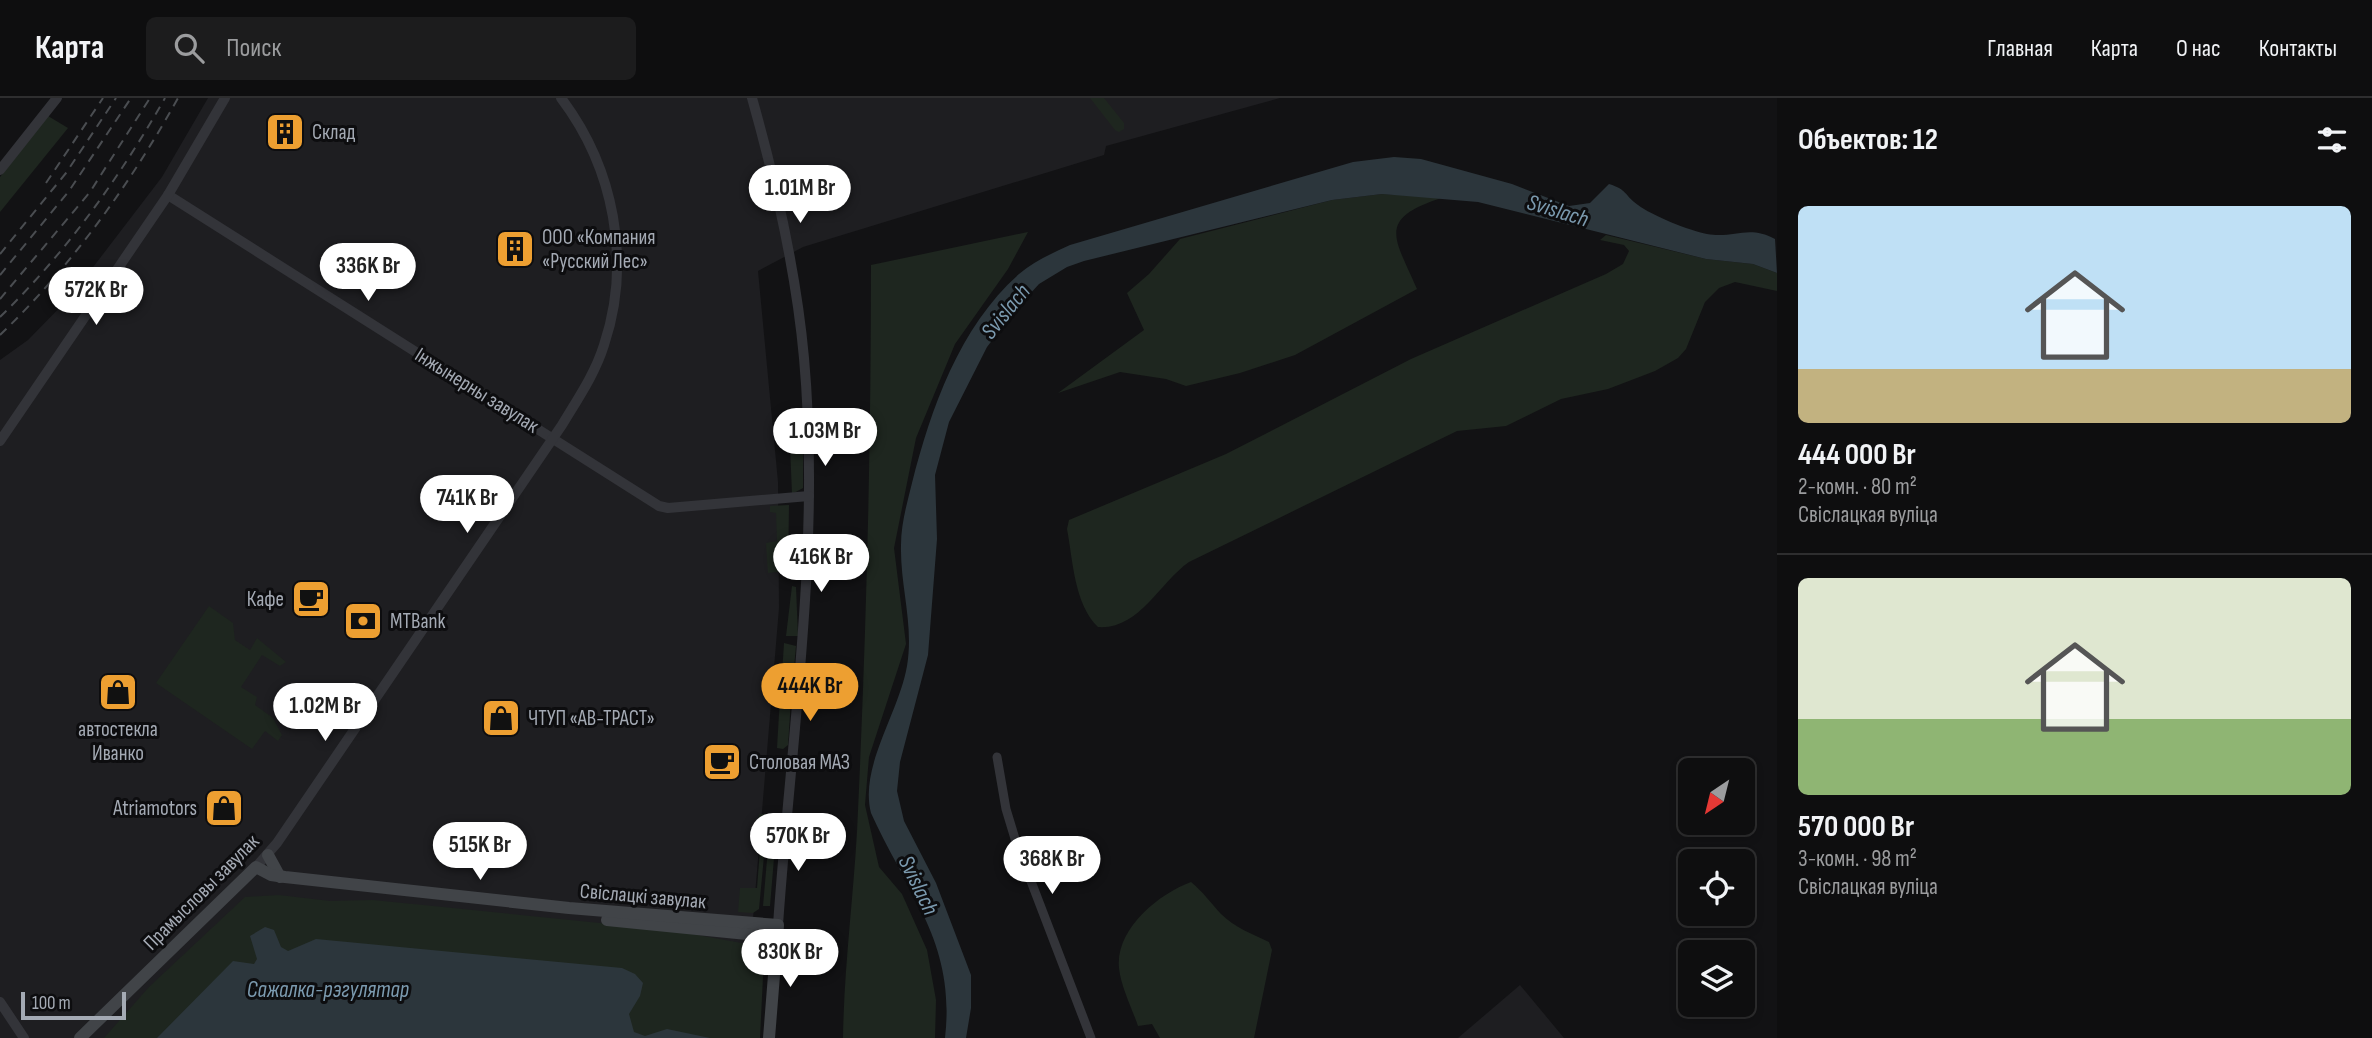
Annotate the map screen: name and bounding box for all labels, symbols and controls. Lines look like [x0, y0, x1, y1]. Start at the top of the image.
search box [146, 17, 636, 80]
text: Карта [35, 28, 104, 68]
icon: search [170, 29, 208, 67]
text: Поиск [226, 33, 281, 64]
text: Главная [1987, 34, 2053, 63]
text: Карта [2091, 34, 2138, 63]
text: О нас [2176, 34, 2221, 63]
text: Контакты [2259, 34, 2337, 63]
building icon: Склад [264, 111, 306, 153]
place label: Склад [312, 120, 356, 145]
icon: filters [2313, 121, 2351, 159]
text: Объектов: 12 [1798, 122, 1938, 158]
pin: 1.01M Br [728, 166, 872, 225]
text: 1.01M Br [765, 174, 835, 202]
water label: Svislach [1524, 188, 1592, 234]
place label: ООО «Компания «Русский Лес» [542, 225, 656, 274]
building icon: ООО «Компания «Русский Лес» [494, 228, 536, 270]
pin: 336K Br [303, 244, 433, 303]
text: 336K Br [336, 252, 400, 280]
icon: home [2012, 252, 2138, 378]
pin: 572K Br [31, 268, 161, 327]
text: 572K Br [64, 276, 128, 304]
water label: Svislach [975, 278, 1037, 345]
street label: Інжынерны завулак [410, 342, 543, 438]
pin: 1.03M Br [753, 408, 897, 468]
text: 1.03M Br [789, 417, 861, 445]
text: 444 000 Br [1798, 437, 1916, 473]
text: 2-комн. · 80 m² [1798, 473, 1917, 501]
pin: 741K Br [402, 476, 532, 535]
text: 741K Br [436, 484, 498, 512]
text: Свіслацкая вуліца [1798, 501, 1938, 529]
pin: 416K Br [756, 534, 886, 594]
text: 416K Br [789, 543, 853, 571]
cafe icon: Кафе [290, 578, 332, 620]
place label: Кафе [247, 587, 284, 612]
bank icon: MTBank [342, 600, 384, 642]
place label: MTBank [390, 609, 446, 634]
icon: home [2012, 624, 2138, 750]
pin: 444K Br [745, 664, 875, 723]
shop icon: автостекла Иванко [97, 671, 139, 713]
text: 444K Br [777, 672, 843, 700]
pin: 1.02M Br [253, 684, 397, 743]
text: 1.02M Br [289, 692, 361, 720]
shop icon: ЧТУП «АВ-ТРАСТ» [480, 697, 522, 739]
place label: ЧТУП «АВ-ТРАСТ» [528, 706, 655, 731]
place label: автостекла Иванко [78, 717, 158, 766]
cafe icon: Столовая МАЗ [701, 741, 743, 783]
place label: Столовая МАЗ [749, 750, 850, 775]
north arrow [1678, 758, 1755, 835]
map controls [1678, 758, 1755, 1017]
shop icon: Atriamotors [203, 787, 245, 829]
place label: Atriamotors [112, 796, 197, 821]
text: 570 000 Br [1798, 809, 1914, 845]
pin: 570K Br [733, 814, 863, 873]
pin: 515K Br [415, 822, 545, 882]
text: 570K Br [766, 822, 830, 850]
street label: Прамысловы завулак [138, 829, 264, 955]
text: 515K Br [449, 831, 511, 859]
pin: 368K Br [987, 836, 1117, 896]
text: 368K Br [1019, 845, 1085, 873]
text: 3-комн. · 98 m² [1798, 845, 1917, 873]
button: locate [1678, 849, 1755, 926]
water label: Svislach [892, 851, 945, 920]
text: Свіслацкая вуліца [1798, 873, 1938, 901]
street label: Свіслацкі завулак [579, 879, 707, 914]
pin: 830K Br [725, 930, 855, 989]
text: 830K Br [757, 938, 823, 966]
button: layers [1678, 940, 1755, 1017]
water label: Сажалка-рэгулятар [247, 976, 410, 1004]
scale bar [21, 989, 126, 1021]
text: 100 m [32, 992, 71, 1015]

